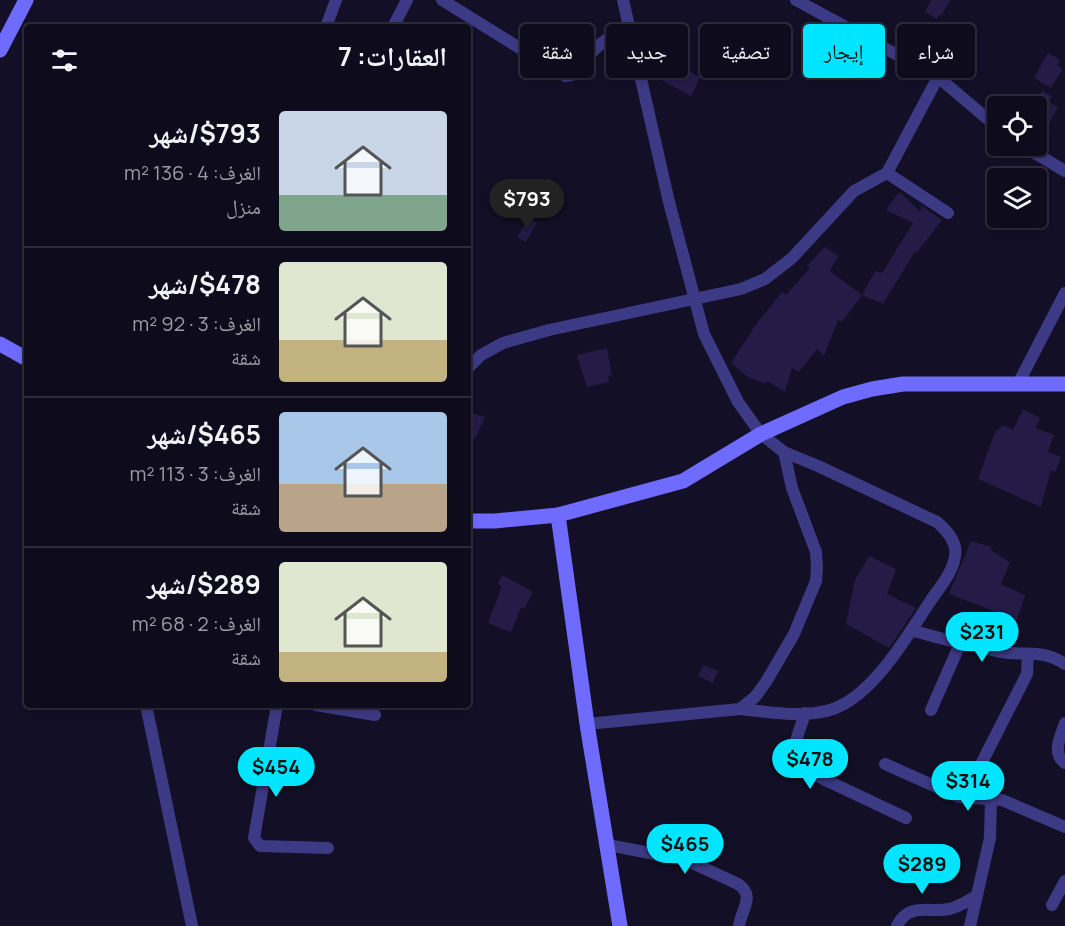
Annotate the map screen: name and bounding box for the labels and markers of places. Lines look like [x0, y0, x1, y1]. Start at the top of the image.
pin: $793 [491, 179, 563, 230]
pin: $231 [946, 612, 1018, 663]
pin: $478 [774, 739, 846, 790]
pin: $454 [240, 747, 312, 798]
pin: $314 [932, 761, 1004, 812]
pin: $465 [649, 824, 721, 875]
pin: $289 [886, 844, 958, 895]

